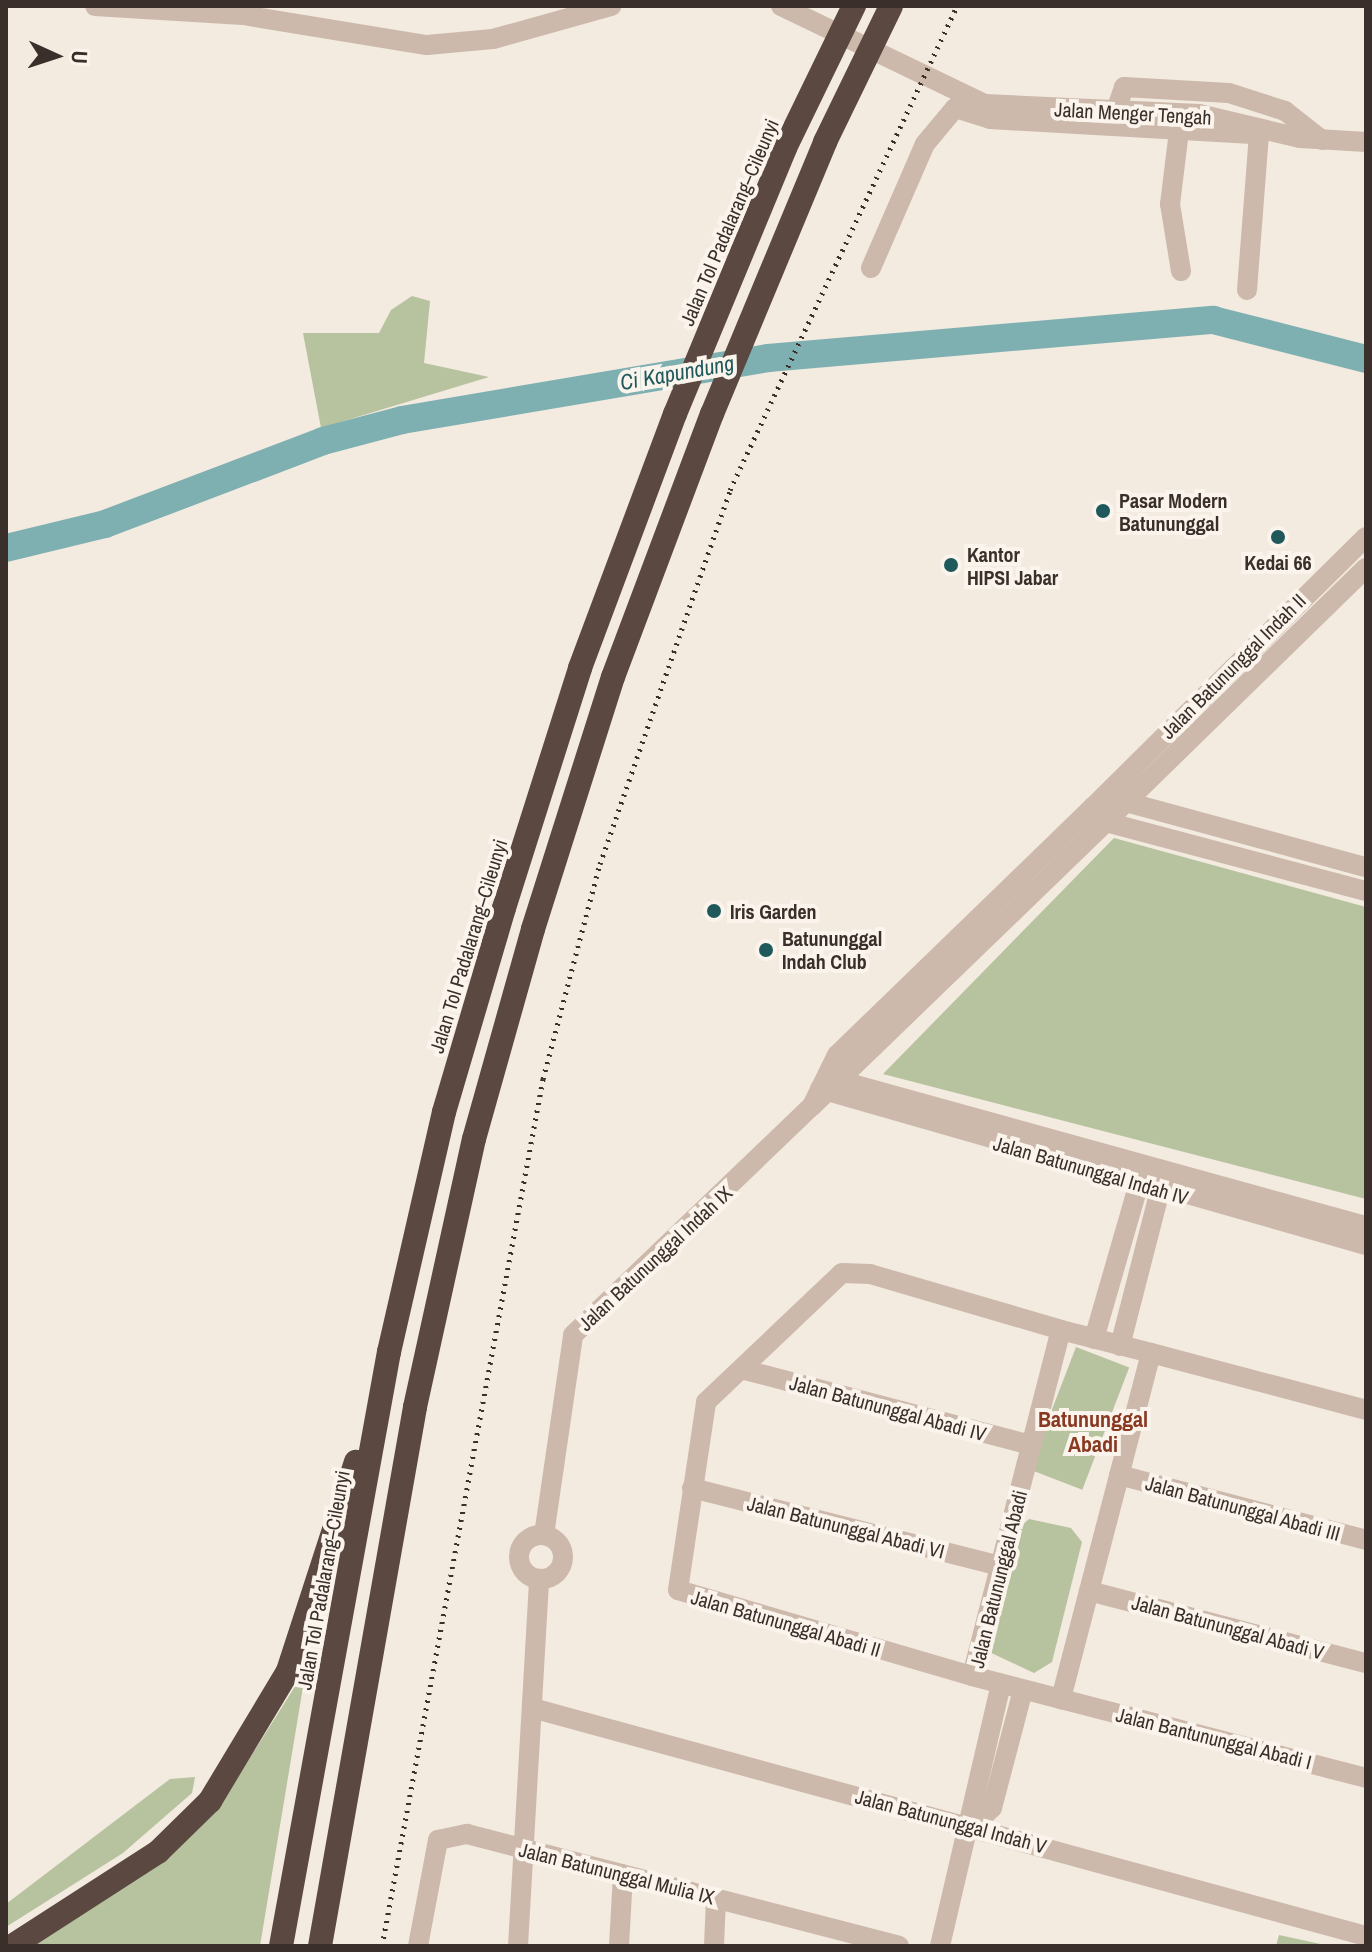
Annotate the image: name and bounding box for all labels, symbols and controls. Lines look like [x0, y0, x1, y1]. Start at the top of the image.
north arrow [16, 16, 96, 96]
text: U [65, 50, 95, 65]
street label: Jalan Menger Tengah [1054, 97, 1212, 129]
street label: Jalan Tol Padalarang–Cileunyi [674, 115, 784, 329]
water label: Ci Kapundung [618, 350, 736, 396]
place label: Pasar Modern Batununggal [1119, 488, 1227, 535]
marker: Pasar Modern Batununggal [1094, 502, 1112, 520]
marker: Kedai 66 [1269, 528, 1287, 546]
place label: Kantor HIPSI Jabar [967, 542, 1058, 589]
place label: Kedai 66 [1244, 550, 1312, 574]
marker: Kantor HIPSI Jabar [942, 556, 960, 574]
street label: Jalan Batununggal Indah II [1156, 589, 1310, 743]
street label: Jalan Tol Padalarang–Cileunyi [424, 836, 512, 1056]
place label: Iris Garden [730, 899, 817, 923]
marker: Iris Garden [705, 902, 723, 920]
place label: Batununggal Indah Club [782, 926, 882, 973]
marker: Batununggal Indah Club [757, 941, 775, 959]
street label: Jalan Batununggal Indah IV [991, 1131, 1191, 1209]
street label: Jalan Batununggal Indah IX [573, 1181, 737, 1335]
street label: Jalan Batununggal Abadi IV [787, 1370, 989, 1446]
district label: Batununggal Abadi [1038, 1406, 1148, 1458]
street label: Jalan Tol Padalarang–Cileunyi [292, 1468, 354, 1692]
street label: Jalan Batununggal Abadi III [1143, 1470, 1343, 1546]
street label: Jalan Batununggal Abadi [964, 1487, 1032, 1671]
street label: Jalan Batununggal Abadi VI [744, 1491, 948, 1563]
street label: Jalan Batununggal Abadi II [688, 1584, 884, 1662]
street label: Jalan Batununggal Abadi V [1129, 1590, 1327, 1664]
street label: Jalan Bantununggal Abadi I [1113, 1702, 1315, 1774]
street label: Jalan Batununggal Indah V [853, 1784, 1049, 1858]
street label: Jalan Batununggal Mulia IX [517, 1837, 717, 1909]

